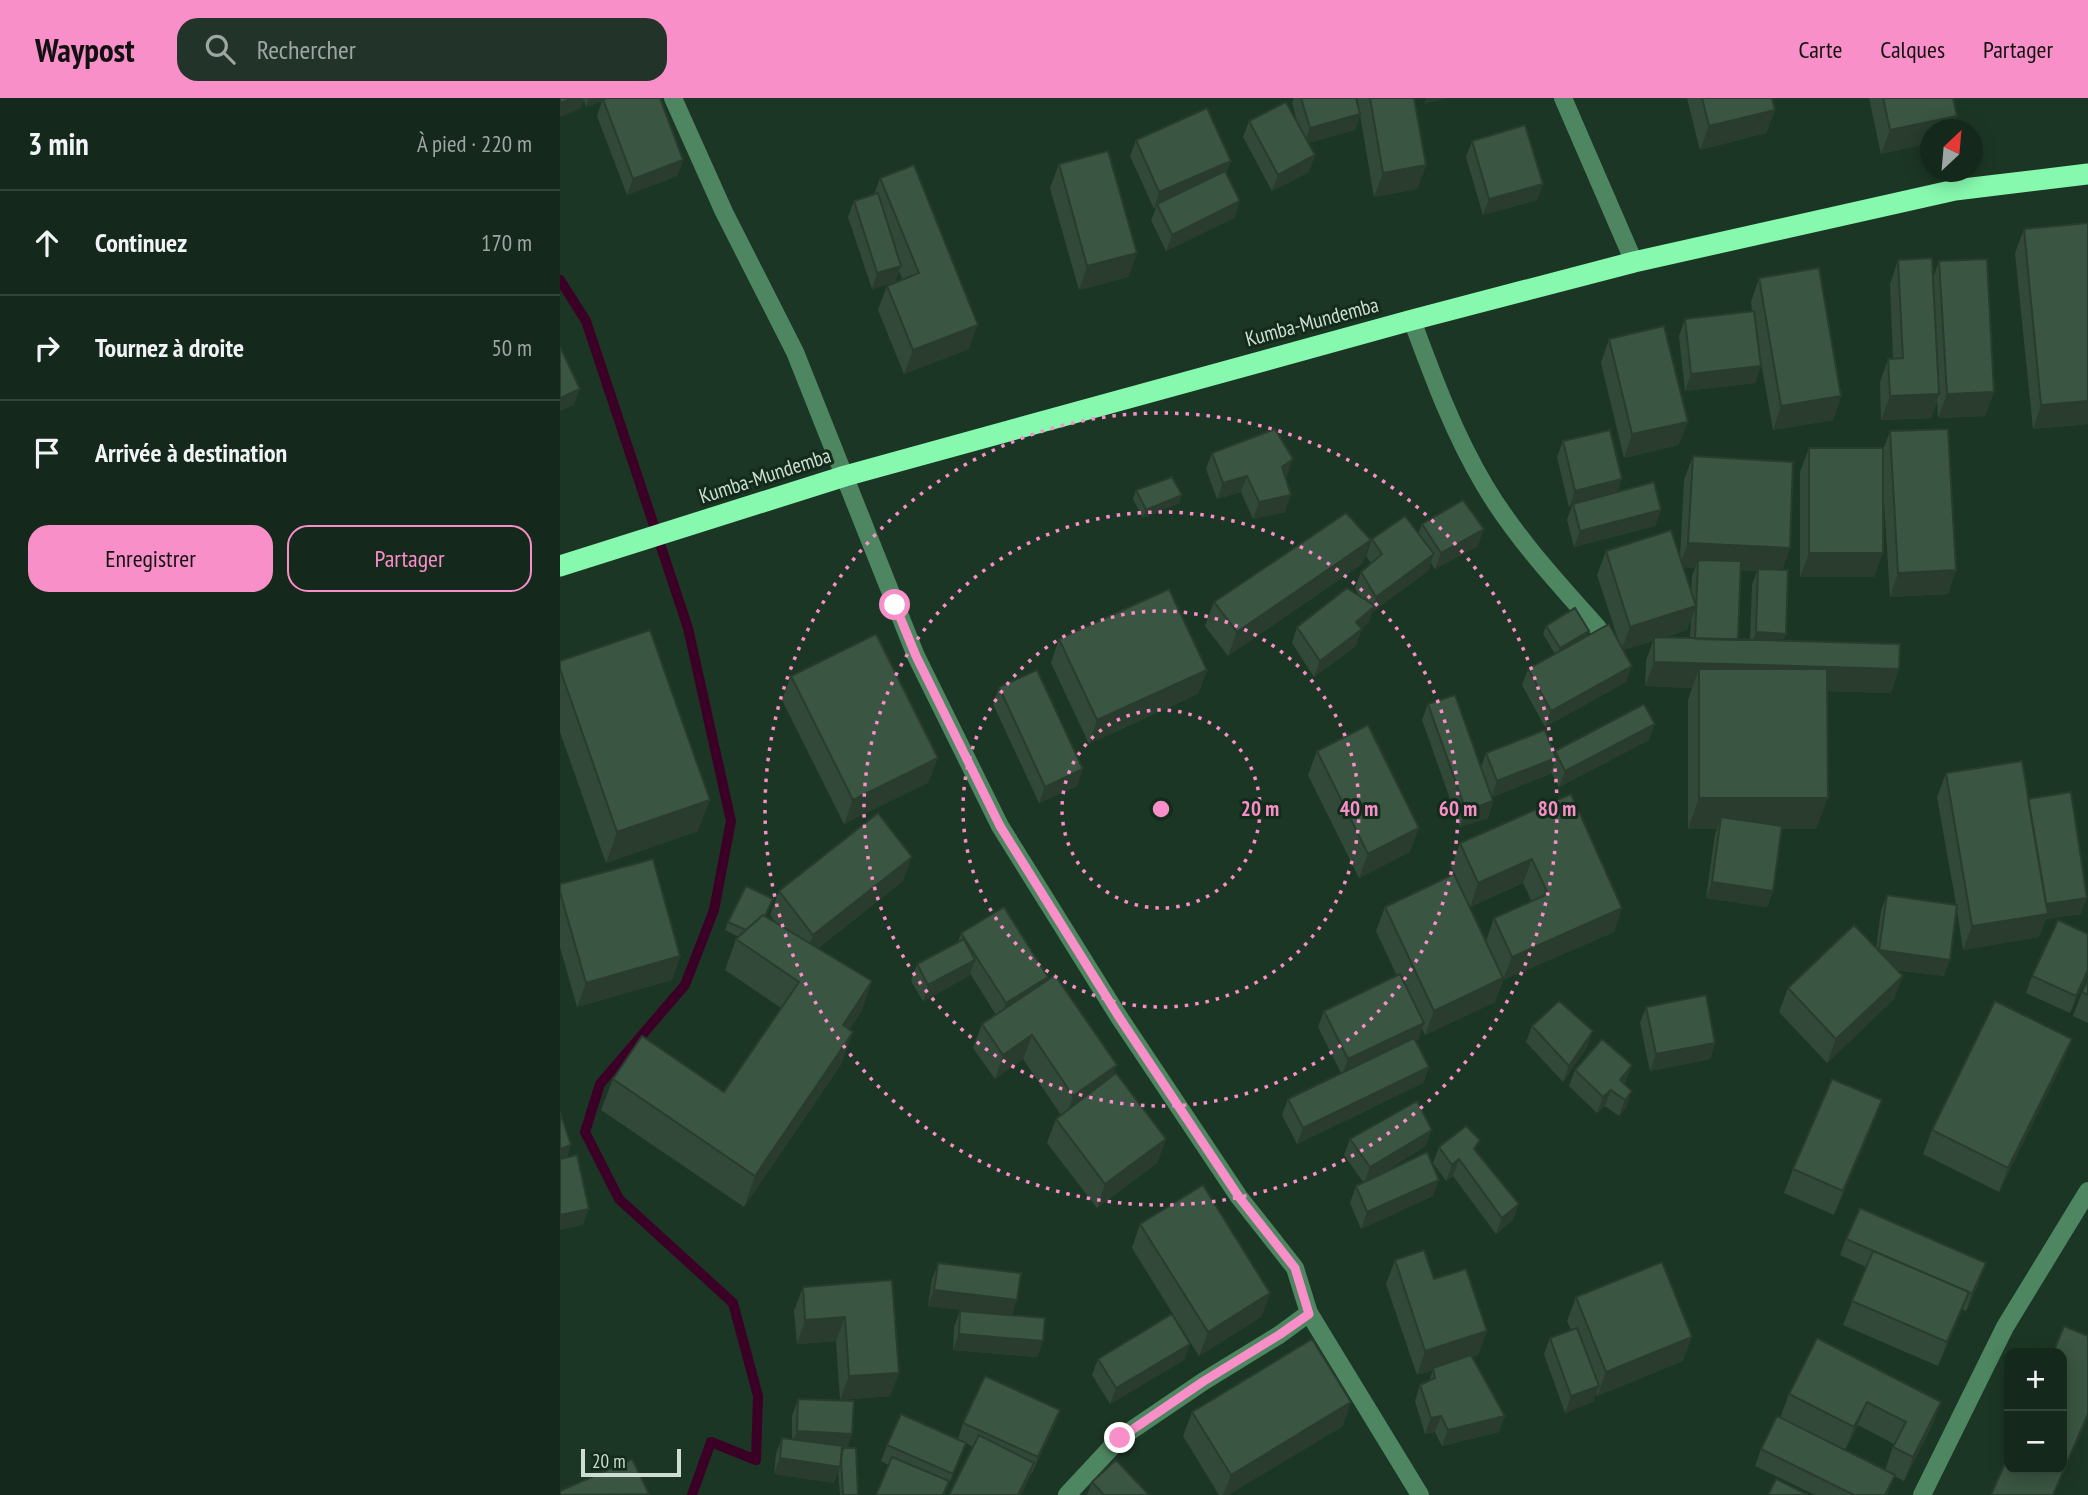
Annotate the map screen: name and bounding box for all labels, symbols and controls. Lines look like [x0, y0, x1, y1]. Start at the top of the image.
search box [177, 18, 667, 81]
text: Waypost [35, 28, 135, 71]
icon: search [201, 30, 239, 68]
text: Rechercher [257, 33, 356, 66]
text: Carte [1799, 34, 1842, 65]
text: Calques [1880, 34, 1945, 65]
text: Partager [1983, 34, 2053, 65]
north arrow [1920, 119, 1983, 182]
text: 3 min [28, 124, 89, 163]
text: À pied · 220 m [417, 129, 532, 158]
icon: ahead [28, 224, 66, 262]
text: Continuez [95, 226, 187, 259]
text: 170 m [481, 228, 532, 257]
street label: Kumba-Mundemba [1242, 291, 1382, 352]
icon: right [28, 329, 66, 367]
text: Tournez à droite [95, 331, 244, 364]
text: 50 m [491, 333, 532, 362]
icon: arrive [28, 434, 66, 472]
text: Arrivée à destination [95, 436, 287, 469]
street label: Kumba-Mundemba [696, 442, 834, 510]
button: Enregistrer [28, 525, 273, 592]
button: Partager [287, 525, 532, 592]
route start [879, 589, 910, 620]
text: 20 m [1241, 795, 1279, 822]
text: 40 m [1340, 795, 1378, 822]
text: 60 m [1439, 795, 1477, 822]
text: 80 m [1538, 795, 1576, 822]
centre of rings [1149, 797, 1173, 821]
map controls [2004, 1348, 2067, 1474]
button: + [2004, 1348, 2067, 1411]
button: − [2004, 1411, 2067, 1474]
route end [1104, 1422, 1135, 1453]
scale bar [581, 1446, 681, 1478]
text: 20 m [592, 1449, 626, 1473]

